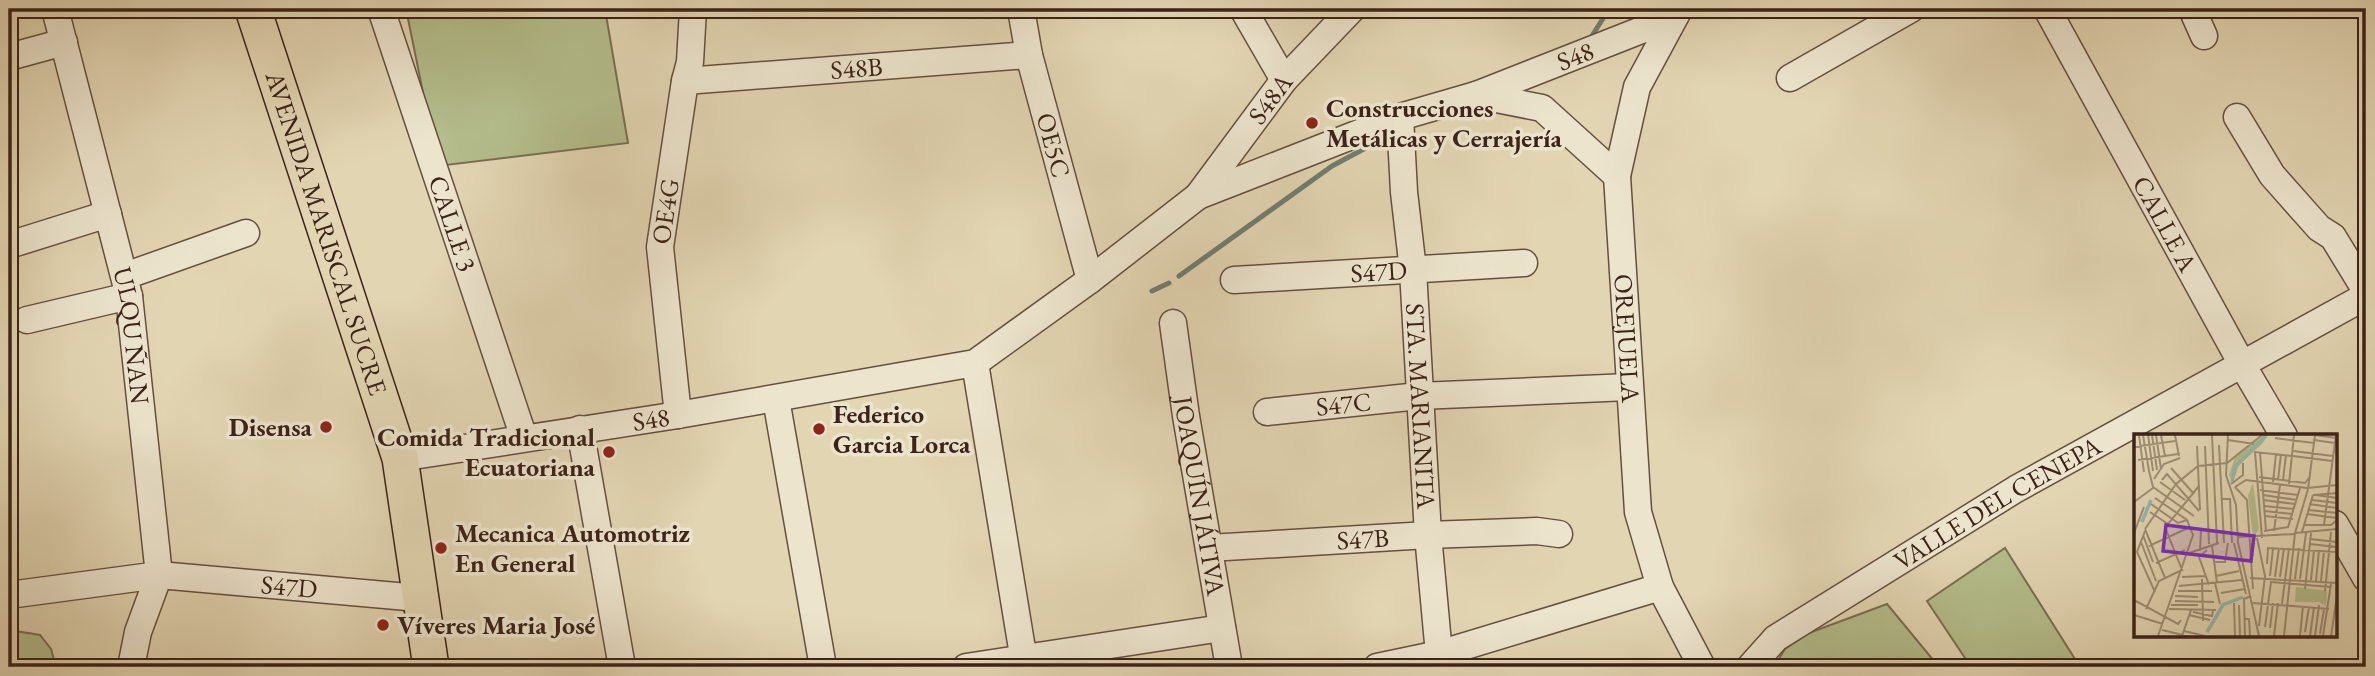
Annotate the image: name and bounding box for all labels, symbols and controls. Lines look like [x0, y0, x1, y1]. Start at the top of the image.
street label: S48 [1552, 33, 1599, 79]
street label: S48B [829, 49, 884, 87]
street label: AVENIDA MARISCAL SUCRE [257, 66, 395, 400]
street label: S48A [1240, 66, 1301, 131]
place label: Construcciones Metálicas y Cerrajería [1326, 91, 1563, 155]
street label: OE5C [1028, 109, 1078, 181]
marker: Construcciones Metálicas y Cerrajería [1304, 115, 1320, 131]
street label: CALLE A [2125, 170, 2205, 279]
street label: CALLE 3 [421, 171, 484, 276]
street label: OE4G [644, 176, 687, 247]
street label: S47D [1349, 253, 1408, 290]
street label: ULQU ÑAN [105, 263, 158, 406]
street label: OREJUELA [1606, 273, 1648, 405]
street label: STA. MARIANITA [1398, 302, 1444, 511]
street label: S47C [1314, 384, 1373, 424]
street label: JOAQUÍN JÁTIVA [1166, 392, 1234, 599]
place label: Federico Garcia Lorca [833, 397, 971, 461]
street label: S48 [630, 400, 672, 439]
place label: Disensa [229, 410, 313, 444]
marker: Disensa [318, 419, 334, 435]
place label: Comida Tradicional Ecuatoriana [377, 420, 596, 484]
marker: Federico Garcia Lorca [811, 421, 827, 437]
street label: VALLE DEL CENEPA [1887, 428, 2108, 578]
inset map [2134, 434, 2336, 638]
marker: Comida Tradicional Ecuatoriana [601, 444, 617, 460]
place label: Mecanica Automotriz En General [455, 516, 690, 580]
street label: S47B [1336, 520, 1390, 557]
marker: Mecanica Automotriz En General [433, 540, 449, 556]
street label: S47D [259, 567, 319, 606]
place label: Víveres Maria José [397, 608, 595, 642]
marker: Víveres Maria José [375, 617, 391, 633]

